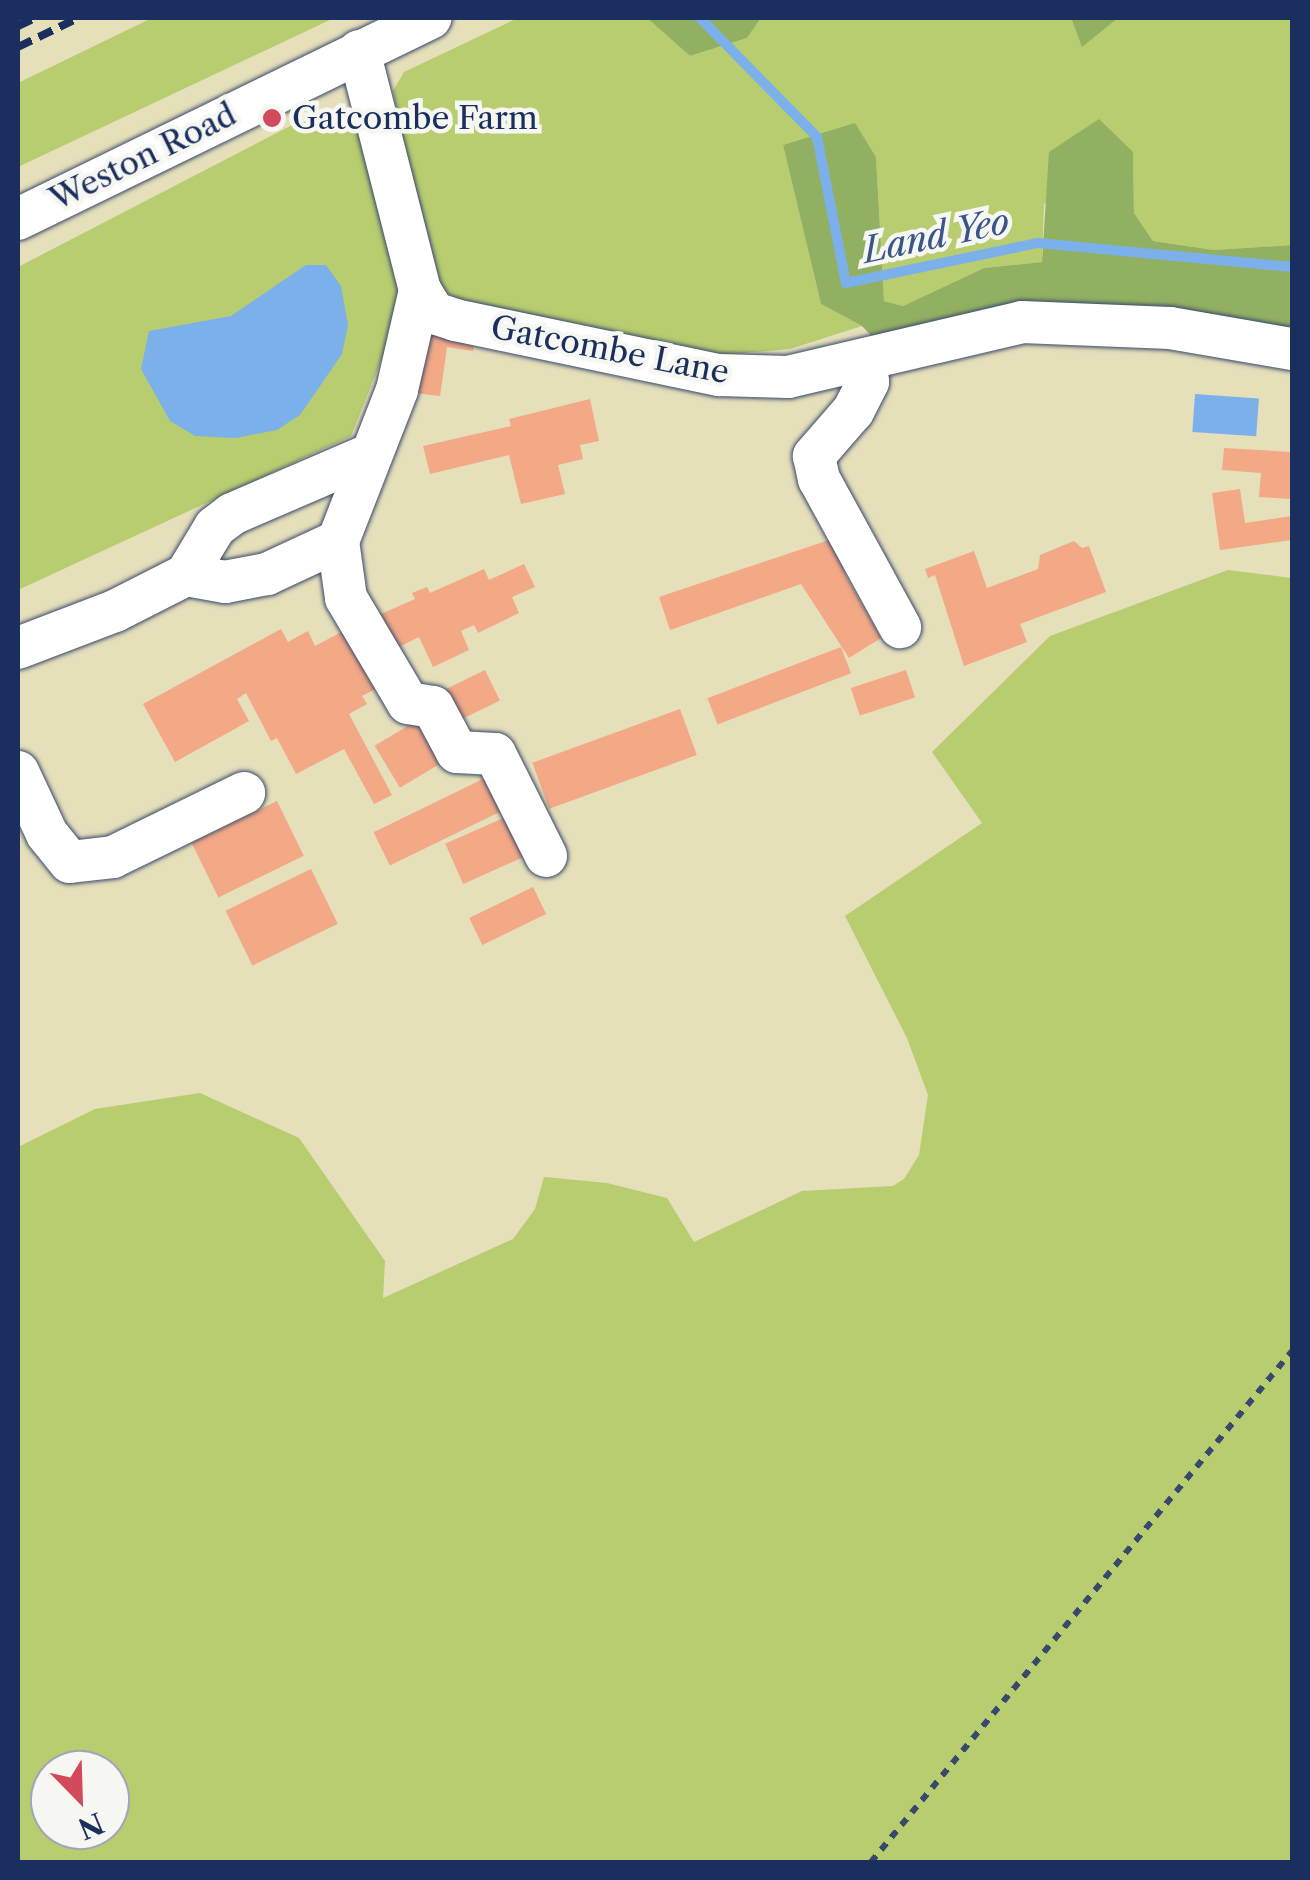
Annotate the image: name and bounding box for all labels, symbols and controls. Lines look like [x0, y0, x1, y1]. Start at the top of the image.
street label: Weston Road [44, 95, 242, 219]
place label: Gatcombe Farm [292, 99, 538, 137]
marker: Gatcombe Farm [261, 107, 283, 129]
water label: Land Yeo [859, 200, 1013, 272]
street label: Gatcombe Lane [488, 308, 732, 392]
north arrow [30, 1750, 130, 1850]
text: N [73, 1805, 109, 1846]

